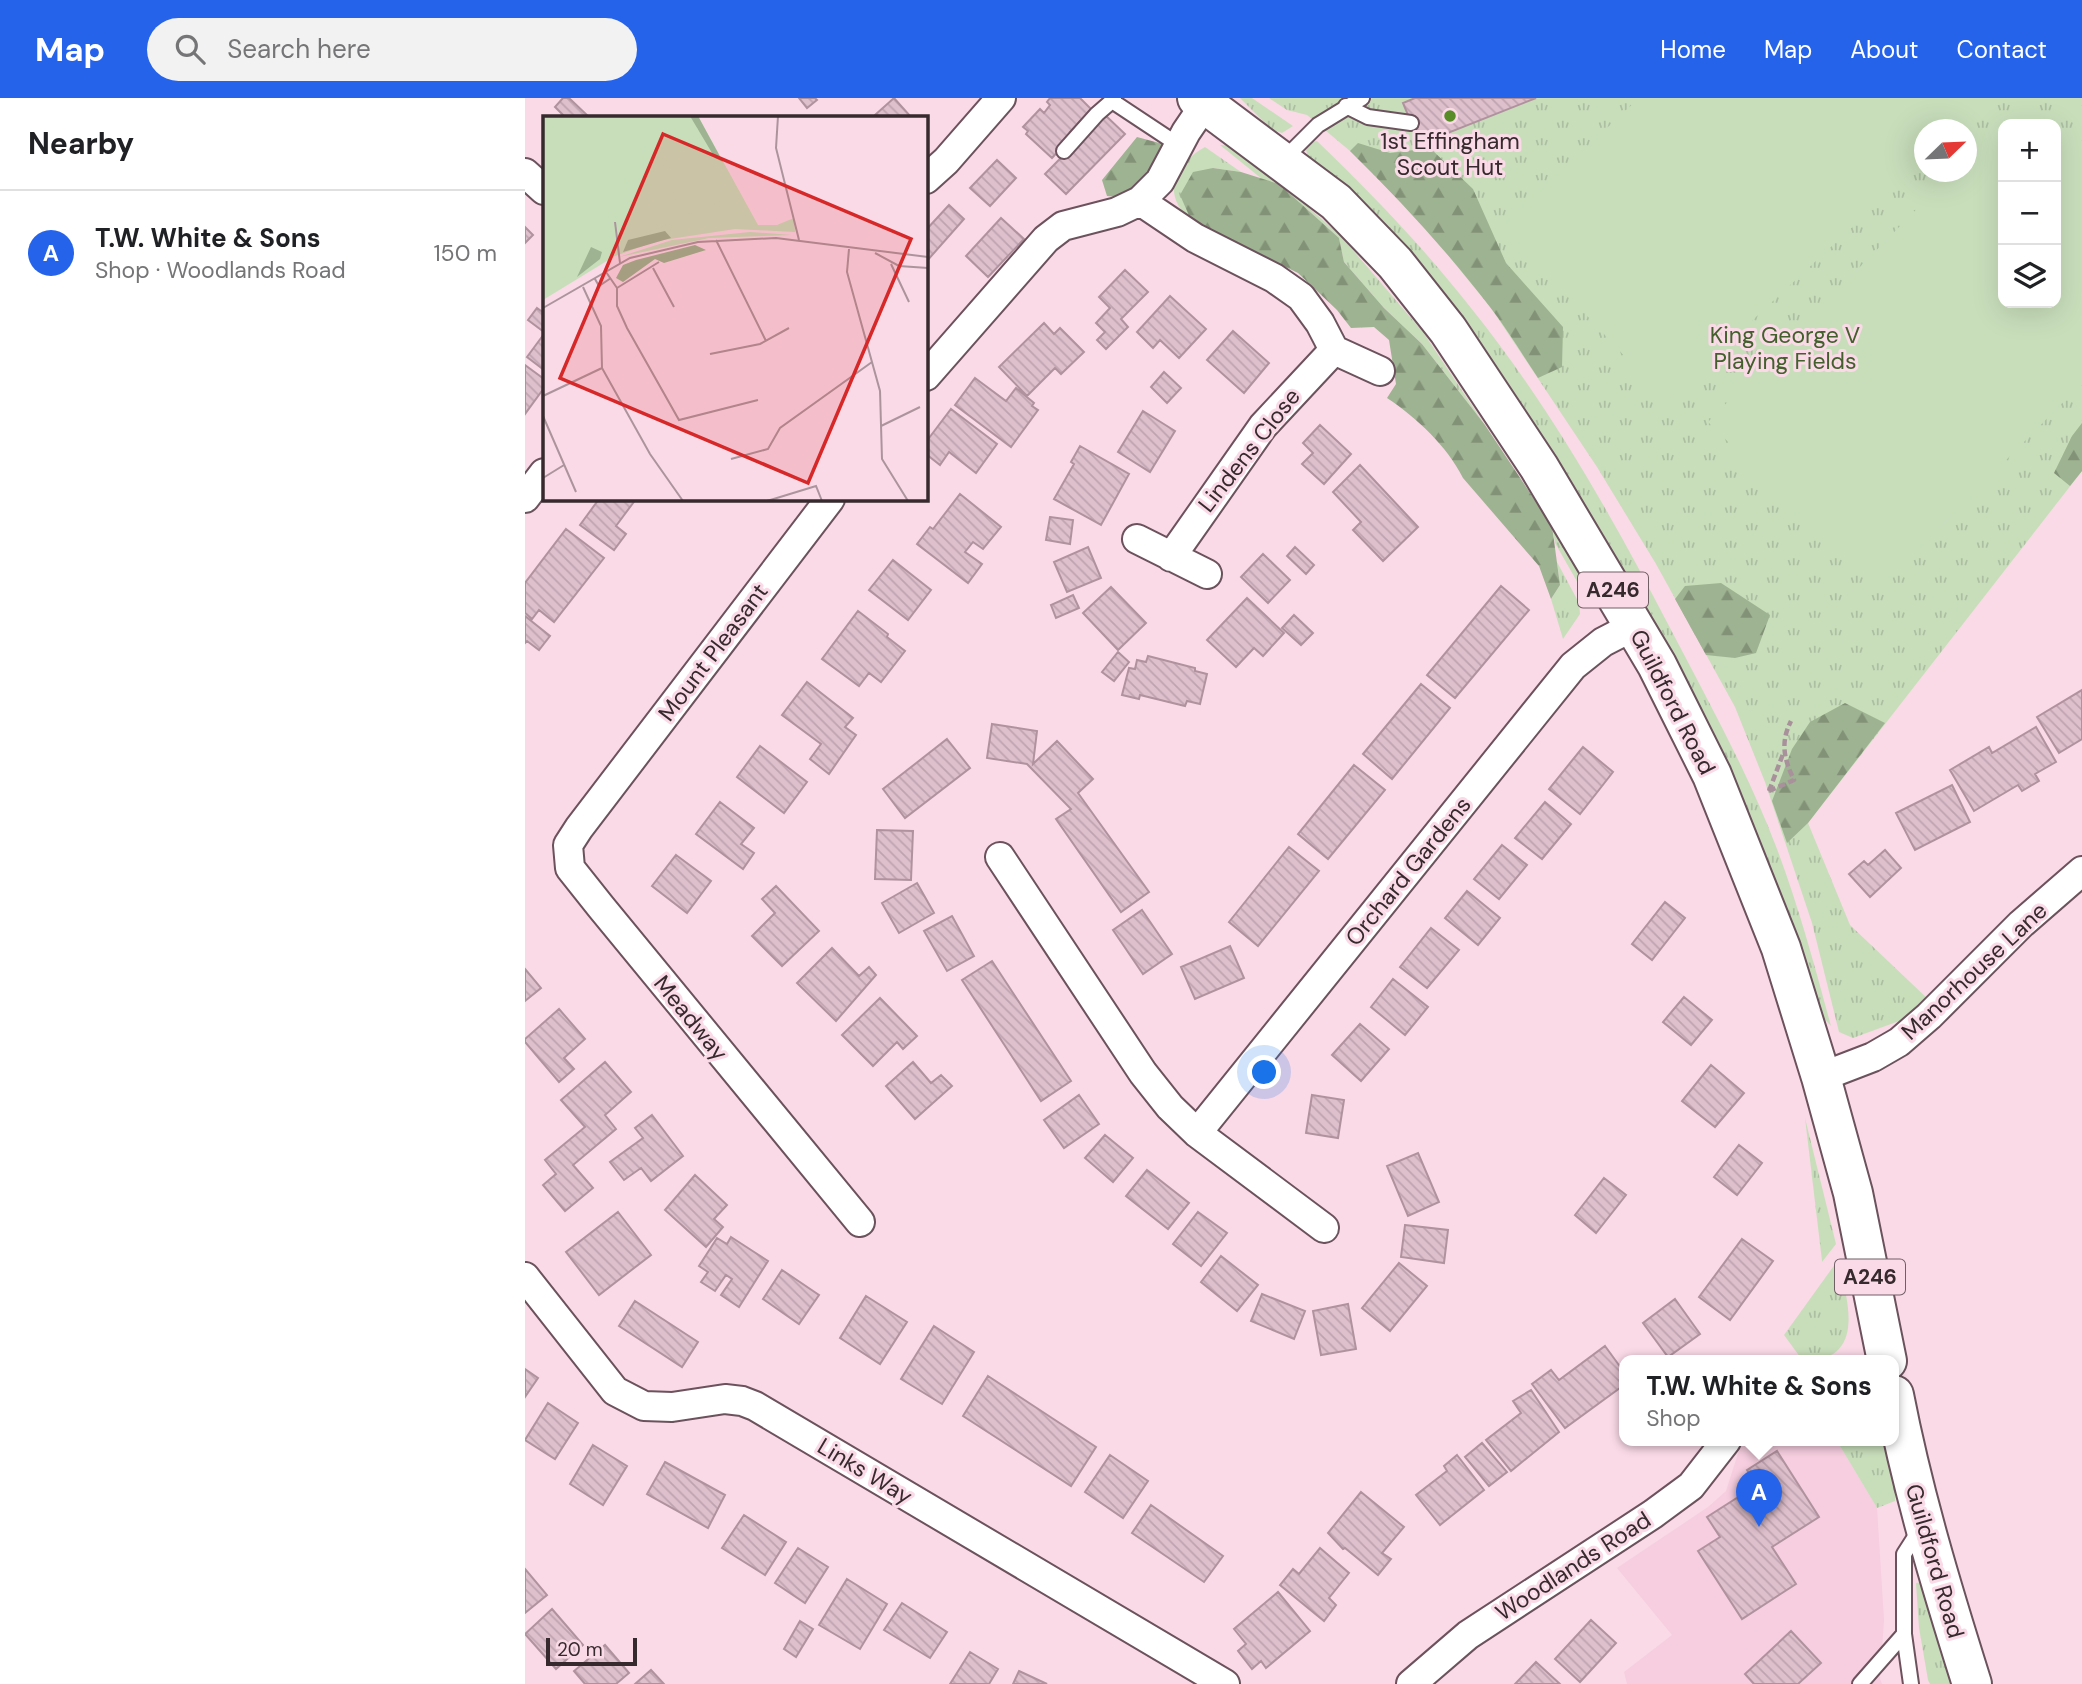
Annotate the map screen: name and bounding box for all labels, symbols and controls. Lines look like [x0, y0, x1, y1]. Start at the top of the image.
search box [147, 18, 637, 81]
text: Map [35, 28, 105, 71]
icon: search [171, 30, 209, 68]
text: Search here [227, 32, 371, 66]
text: Home [1660, 34, 1726, 65]
text: Map [1764, 34, 1812, 65]
text: About [1850, 34, 1919, 65]
text: Contact [1957, 34, 2047, 65]
marker: 1st Effingham Scout Hut [1442, 108, 1458, 124]
inset map [543, 116, 927, 500]
north arrow [1914, 119, 1977, 182]
map controls [1998, 119, 2061, 308]
button: + [1998, 119, 2061, 182]
text: Nearby [28, 124, 134, 163]
place label: 1st Effingham Scout Hut [1380, 126, 1520, 182]
button: − [1998, 182, 2061, 245]
text: T.W. White & Sons [95, 221, 321, 255]
text: A [43, 238, 59, 268]
text: 150 m [433, 238, 497, 268]
button: layers [1998, 245, 2061, 308]
text: Shop · Woodlands Road [95, 255, 346, 285]
park label: King George V Playing Fields [1710, 320, 1860, 376]
street label: Lindens Close [1191, 382, 1307, 518]
road number: A246 [1578, 573, 1648, 608]
street label: Mount Pleasant [651, 577, 775, 727]
street label: Guildford Road [1624, 624, 1722, 780]
street label: Orchard Gardens [1339, 790, 1477, 952]
street label: Manorhouse Lane [1895, 896, 2053, 1046]
street label: Meadway [647, 969, 735, 1067]
your location [1247, 1055, 1281, 1089]
road number: A246 [1835, 1260, 1905, 1294]
popup [1619, 1355, 1899, 1446]
text: T.W. White & Sons [1646, 1369, 1872, 1403]
text: Shop [1646, 1403, 1701, 1433]
street label: Links Way [812, 1431, 918, 1511]
pin: A [1736, 1469, 1782, 1527]
street label: Guildford Road [1899, 1481, 1971, 1641]
street label: Woodlands Road [1490, 1505, 1656, 1627]
scale bar [546, 1635, 637, 1667]
text: 20 m [557, 1637, 603, 1662]

